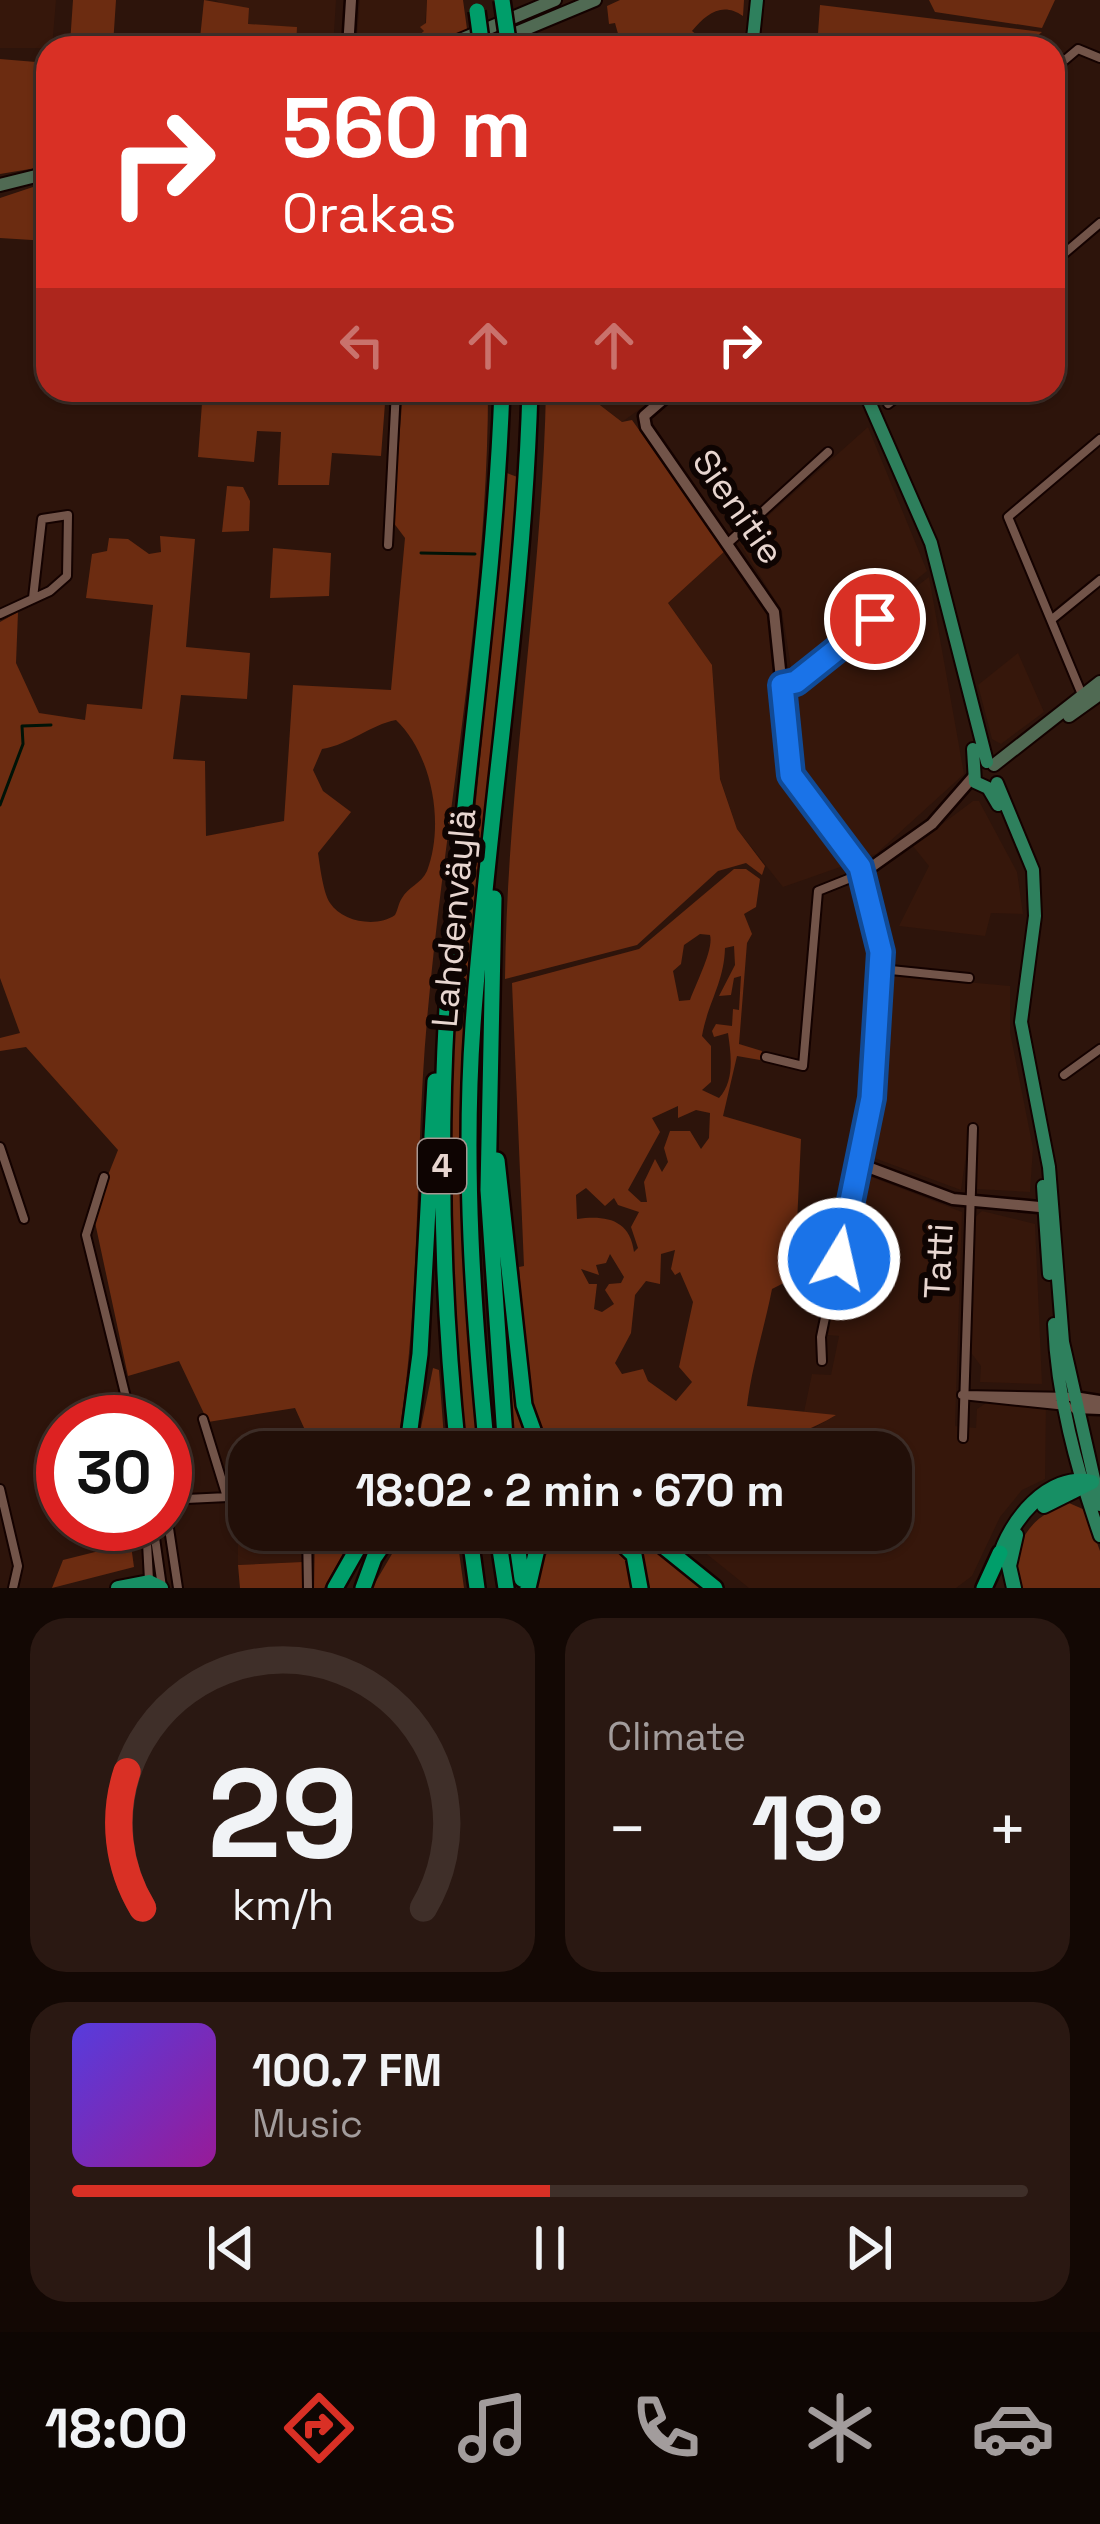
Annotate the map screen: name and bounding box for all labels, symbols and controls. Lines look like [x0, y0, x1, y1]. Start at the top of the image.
text: 560 m [282, 74, 532, 182]
icon: right [84, 84, 240, 240]
text: Orakas [282, 179, 456, 248]
icon: left [329, 312, 395, 378]
icon: ahead [455, 312, 521, 378]
icon: ahead [581, 312, 647, 378]
icon: right [707, 312, 773, 378]
street label: Sienitie [682, 441, 794, 573]
pin [824, 568, 926, 670]
icon: arrive [842, 586, 908, 652]
street label: Lahdenväylä [422, 807, 486, 1029]
road number: 4 [418, 1139, 466, 1193]
position arrow [776, 1196, 902, 1322]
street label: Tatti [914, 1222, 964, 1300]
speed limit sign: 30 [36, 1395, 192, 1551]
text: 18:02 · 2 min · 670 m [355, 1462, 785, 1519]
text: Climate [607, 1712, 746, 1761]
text: 29 [207, 1734, 358, 1893]
text: 19° [752, 1771, 883, 1886]
text: − [607, 1787, 648, 1871]
text: + [987, 1787, 1028, 1871]
text: km/h [231, 1878, 334, 1933]
text: 100.7 FM [252, 2042, 442, 2099]
text: Music [252, 2099, 363, 2148]
icon: previous [198, 2215, 264, 2281]
icon: pause [517, 2215, 583, 2281]
icon: next [836, 2215, 902, 2281]
icon: directions [277, 2386, 361, 2470]
icon: music [451, 2386, 535, 2470]
icon: phone [624, 2386, 708, 2470]
icon: climate [798, 2386, 882, 2470]
icon: car [971, 2386, 1055, 2470]
text: 18:00 [45, 2394, 188, 2463]

